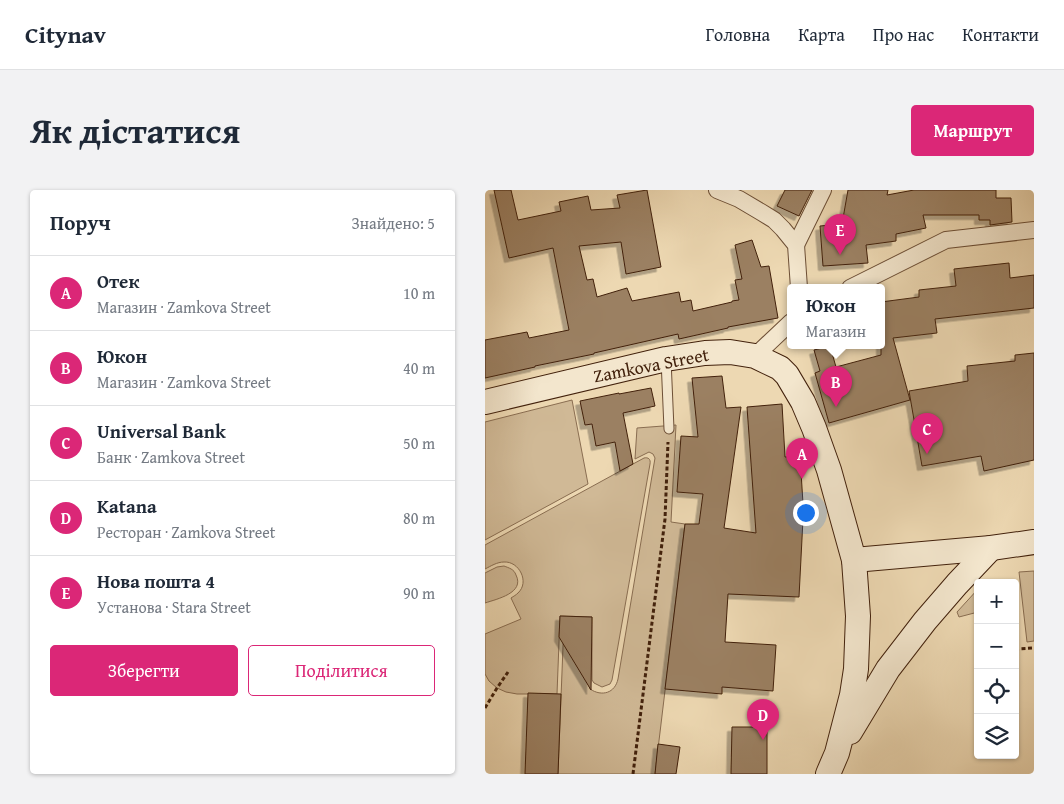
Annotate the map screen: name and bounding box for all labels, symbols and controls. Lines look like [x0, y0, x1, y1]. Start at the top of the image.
text: Citynav [25, 17, 106, 52]
text: Головна [705, 21, 770, 48]
text: Карта [798, 21, 845, 48]
text: Про нас [873, 21, 934, 48]
text: Контакти [962, 21, 1039, 48]
text: Як дістатися [30, 105, 240, 156]
button: Маршрут [911, 105, 1034, 156]
text: Поруч [50, 207, 111, 238]
text: Знайдено: 5 [352, 211, 435, 235]
pin: E [824, 214, 856, 255]
text: Отек [97, 267, 139, 295]
text: A [61, 281, 71, 305]
text: 10 m [403, 281, 435, 305]
popup [787, 284, 885, 349]
text: Юкон [806, 291, 856, 319]
text: Магазин · Zamkova Street [97, 295, 271, 319]
text: Магазин [806, 319, 866, 343]
street label: Zamkova Street [591, 340, 712, 389]
text: Юкон [97, 342, 147, 370]
text: B [61, 356, 71, 380]
text: 40 m [403, 356, 435, 380]
pin: B [820, 366, 852, 407]
text: Магазин · Zamkova Street [97, 370, 271, 394]
pin: C [911, 413, 943, 454]
text: Universal Bank [97, 417, 226, 445]
text: C [61, 431, 71, 455]
text: 50 m [403, 431, 435, 455]
pin: A [786, 438, 818, 479]
text: Банк · Zamkova Street [97, 445, 245, 469]
text: Katana [97, 492, 157, 520]
your location [793, 500, 819, 526]
text: D [61, 506, 71, 530]
text: 80 m [403, 506, 435, 530]
text: Ресторан · Zamkova Street [97, 520, 275, 544]
text: Нова пошта 4 [97, 567, 215, 595]
map controls [974, 579, 1019, 759]
button: + [974, 579, 1019, 624]
text: E [62, 581, 70, 605]
text: 90 m [403, 581, 435, 605]
text: Установа · Stara Street [97, 595, 251, 619]
button: − [974, 624, 1019, 669]
button: Зберегти [50, 645, 238, 696]
button: Поділитися [248, 645, 435, 696]
button: locate [974, 669, 1019, 714]
pin: D [747, 699, 779, 740]
button: layers [974, 714, 1019, 759]

